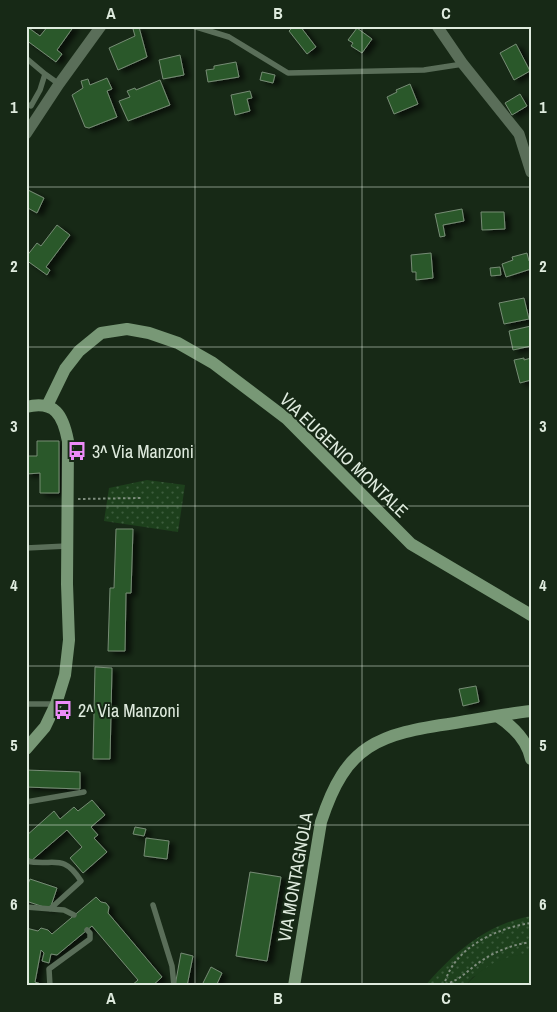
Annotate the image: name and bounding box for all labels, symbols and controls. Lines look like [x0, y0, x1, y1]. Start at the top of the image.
text: A [106, 2, 116, 24]
text: B [273, 2, 283, 24]
text: C [441, 2, 451, 24]
text: 1 [10, 96, 18, 118]
text: 1 [539, 96, 547, 118]
text: 2 [10, 255, 18, 277]
text: 2 [539, 255, 547, 277]
street label: VIA EUGENIO MONTALE [274, 387, 414, 523]
text: 3 [10, 415, 18, 437]
text: 3 [539, 415, 547, 437]
place label: 3^ Via Manzoni [92, 439, 194, 464]
bus stop icon: 3^ Via Manzoni [66, 440, 88, 462]
text: 4 [10, 574, 18, 596]
text: 4 [539, 574, 547, 596]
place label: 2^ Via Manzoni [78, 698, 180, 723]
bus stop icon: 2^ Via Manzoni [52, 699, 74, 721]
text: 5 [10, 734, 18, 756]
text: 5 [539, 734, 547, 756]
street label: VIA MONTAGNOLA [271, 810, 319, 944]
text: 6 [10, 893, 18, 915]
text: 6 [539, 893, 547, 915]
text: A [106, 987, 116, 1009]
text: B [273, 987, 283, 1009]
text: C [441, 987, 451, 1009]

